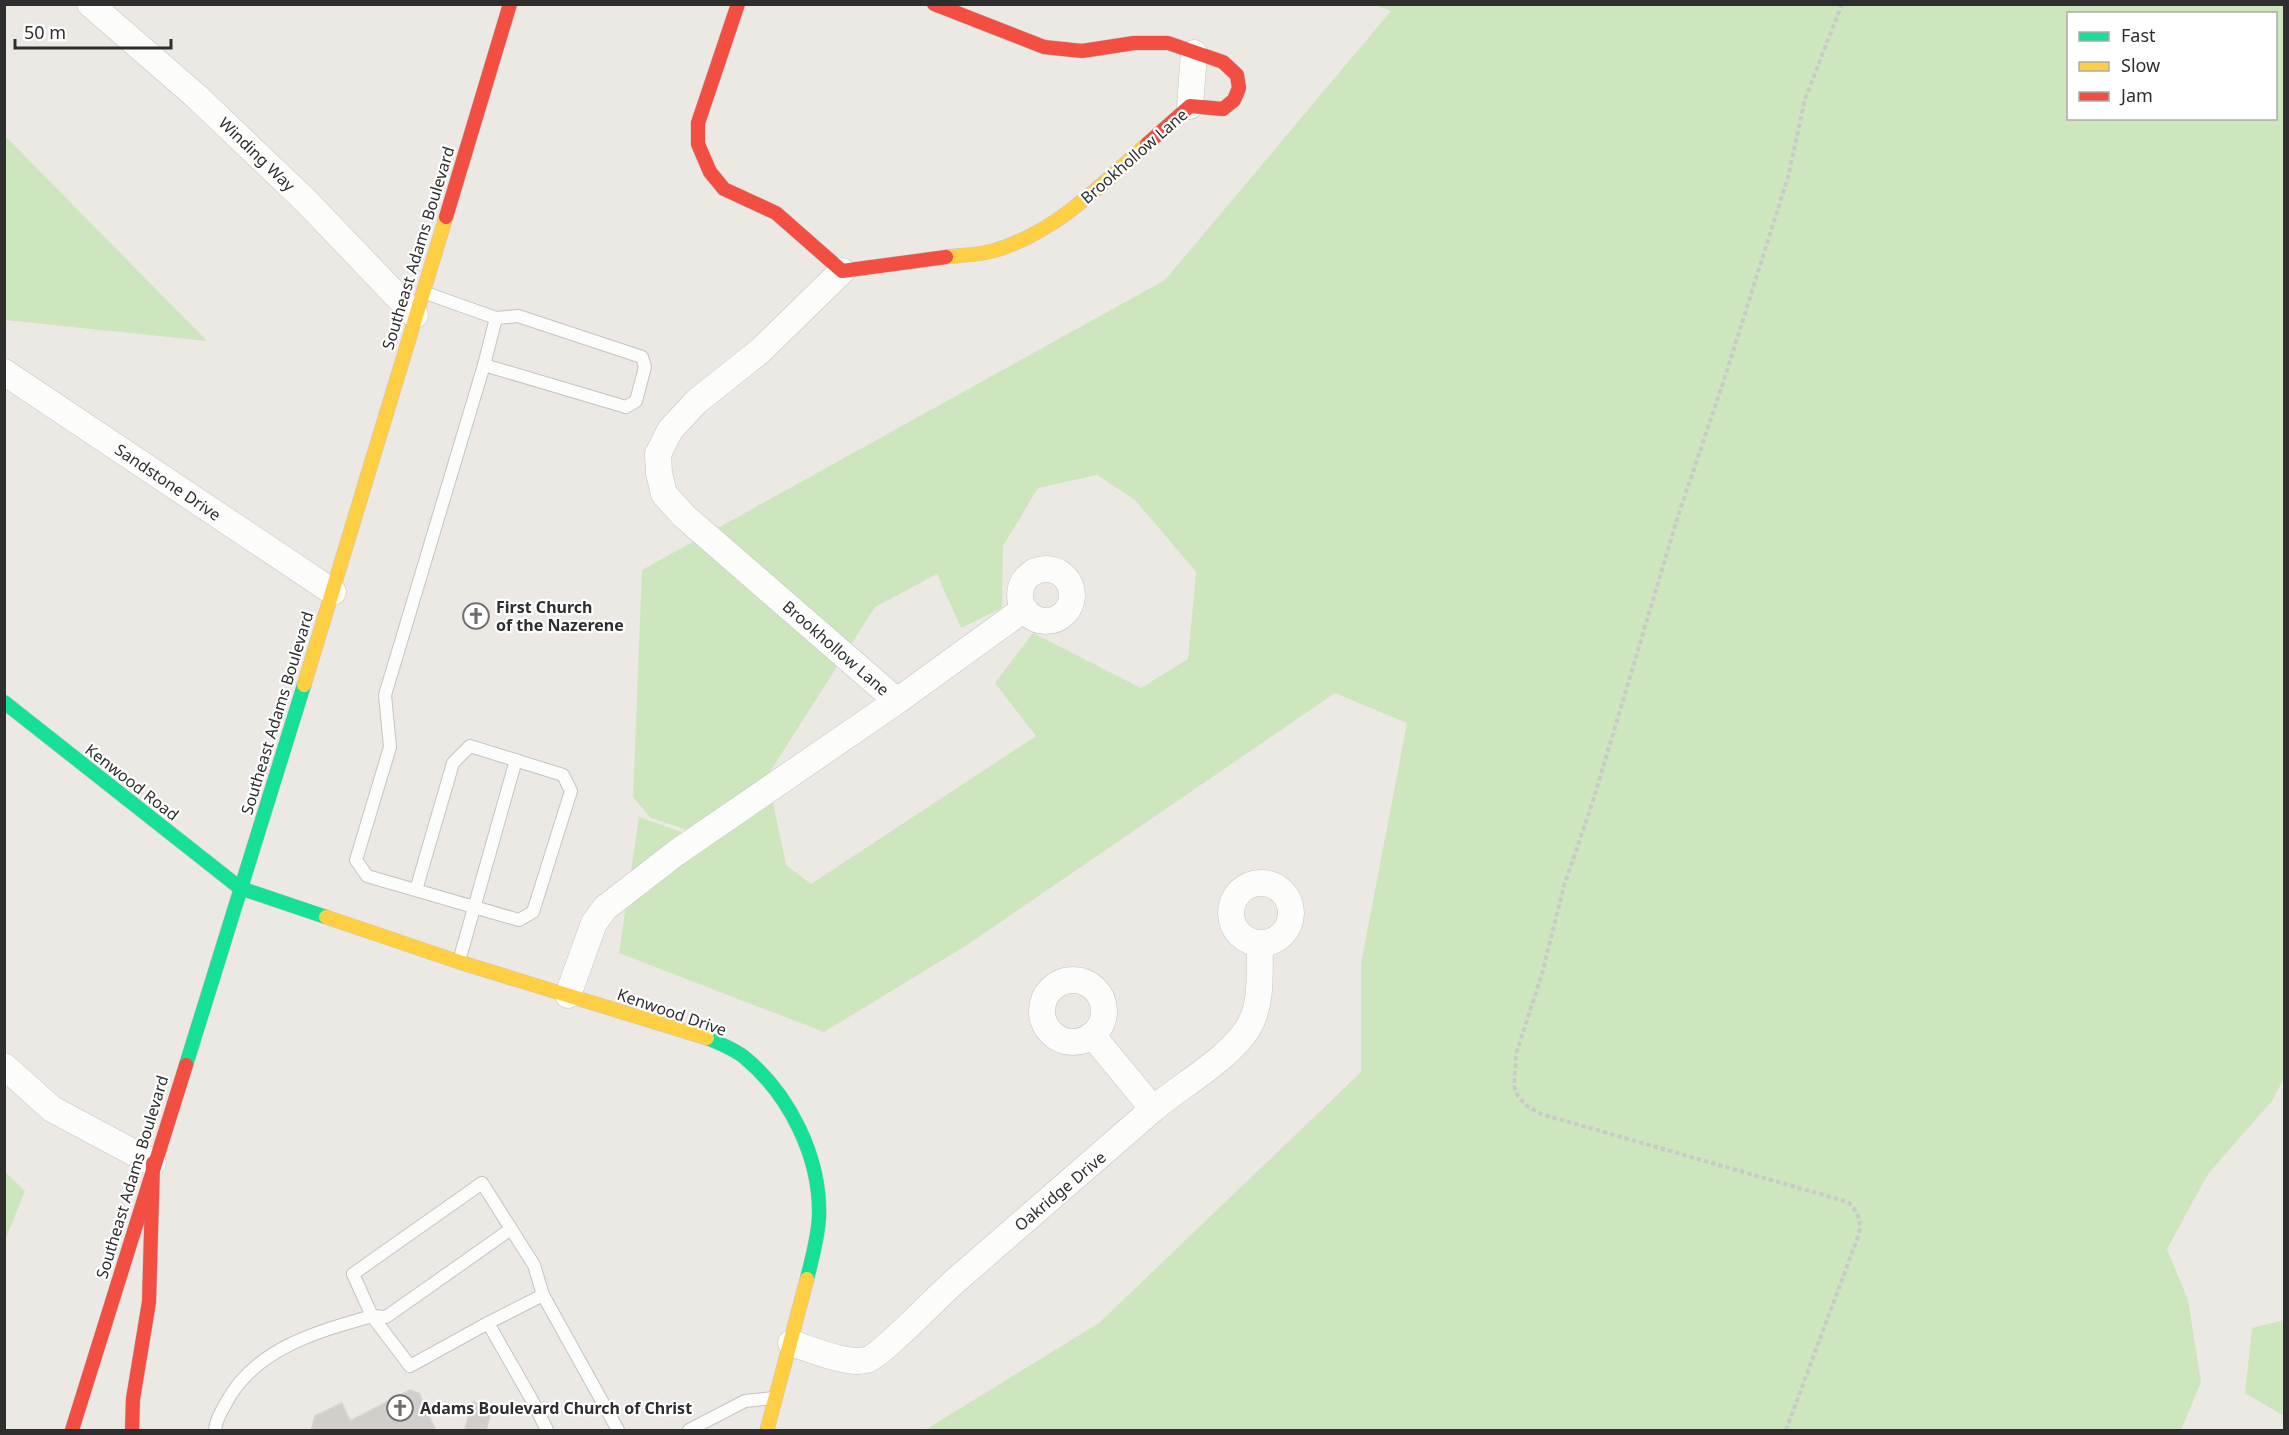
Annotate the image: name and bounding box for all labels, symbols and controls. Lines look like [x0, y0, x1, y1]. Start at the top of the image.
scale bar [15, 12, 171, 50]
legend [2067, 12, 2277, 120]
text: 50 m [24, 20, 66, 44]
text: Fast [2121, 23, 2156, 47]
text: Slow [2121, 53, 2160, 77]
text: Jam [2119, 83, 2153, 107]
street label: Brookhollow Lane [1076, 103, 1192, 209]
street label: Winding Way [214, 112, 301, 197]
street label: Southeast Adams Boulevard [377, 144, 459, 352]
street label: Sandstone Drive [111, 438, 225, 526]
street label: Brookhollow Lane [778, 595, 894, 701]
place label: First Church of the Nazerene [496, 596, 624, 636]
church icon: First Church of the Nazerene [461, 601, 491, 631]
street label: Southeast Adams Boulevard [236, 609, 318, 817]
street label: Kenwood Road [81, 738, 183, 826]
street label: Kenwood Drive [614, 983, 730, 1041]
street label: Southeast Adams Boulevard [91, 1073, 173, 1281]
street label: Oakridge Drive [1010, 1146, 1110, 1236]
church icon: Adams Boulevard Church of Christ [385, 1393, 415, 1423]
place label: Adams Boulevard Church of Christ [420, 1397, 692, 1419]

